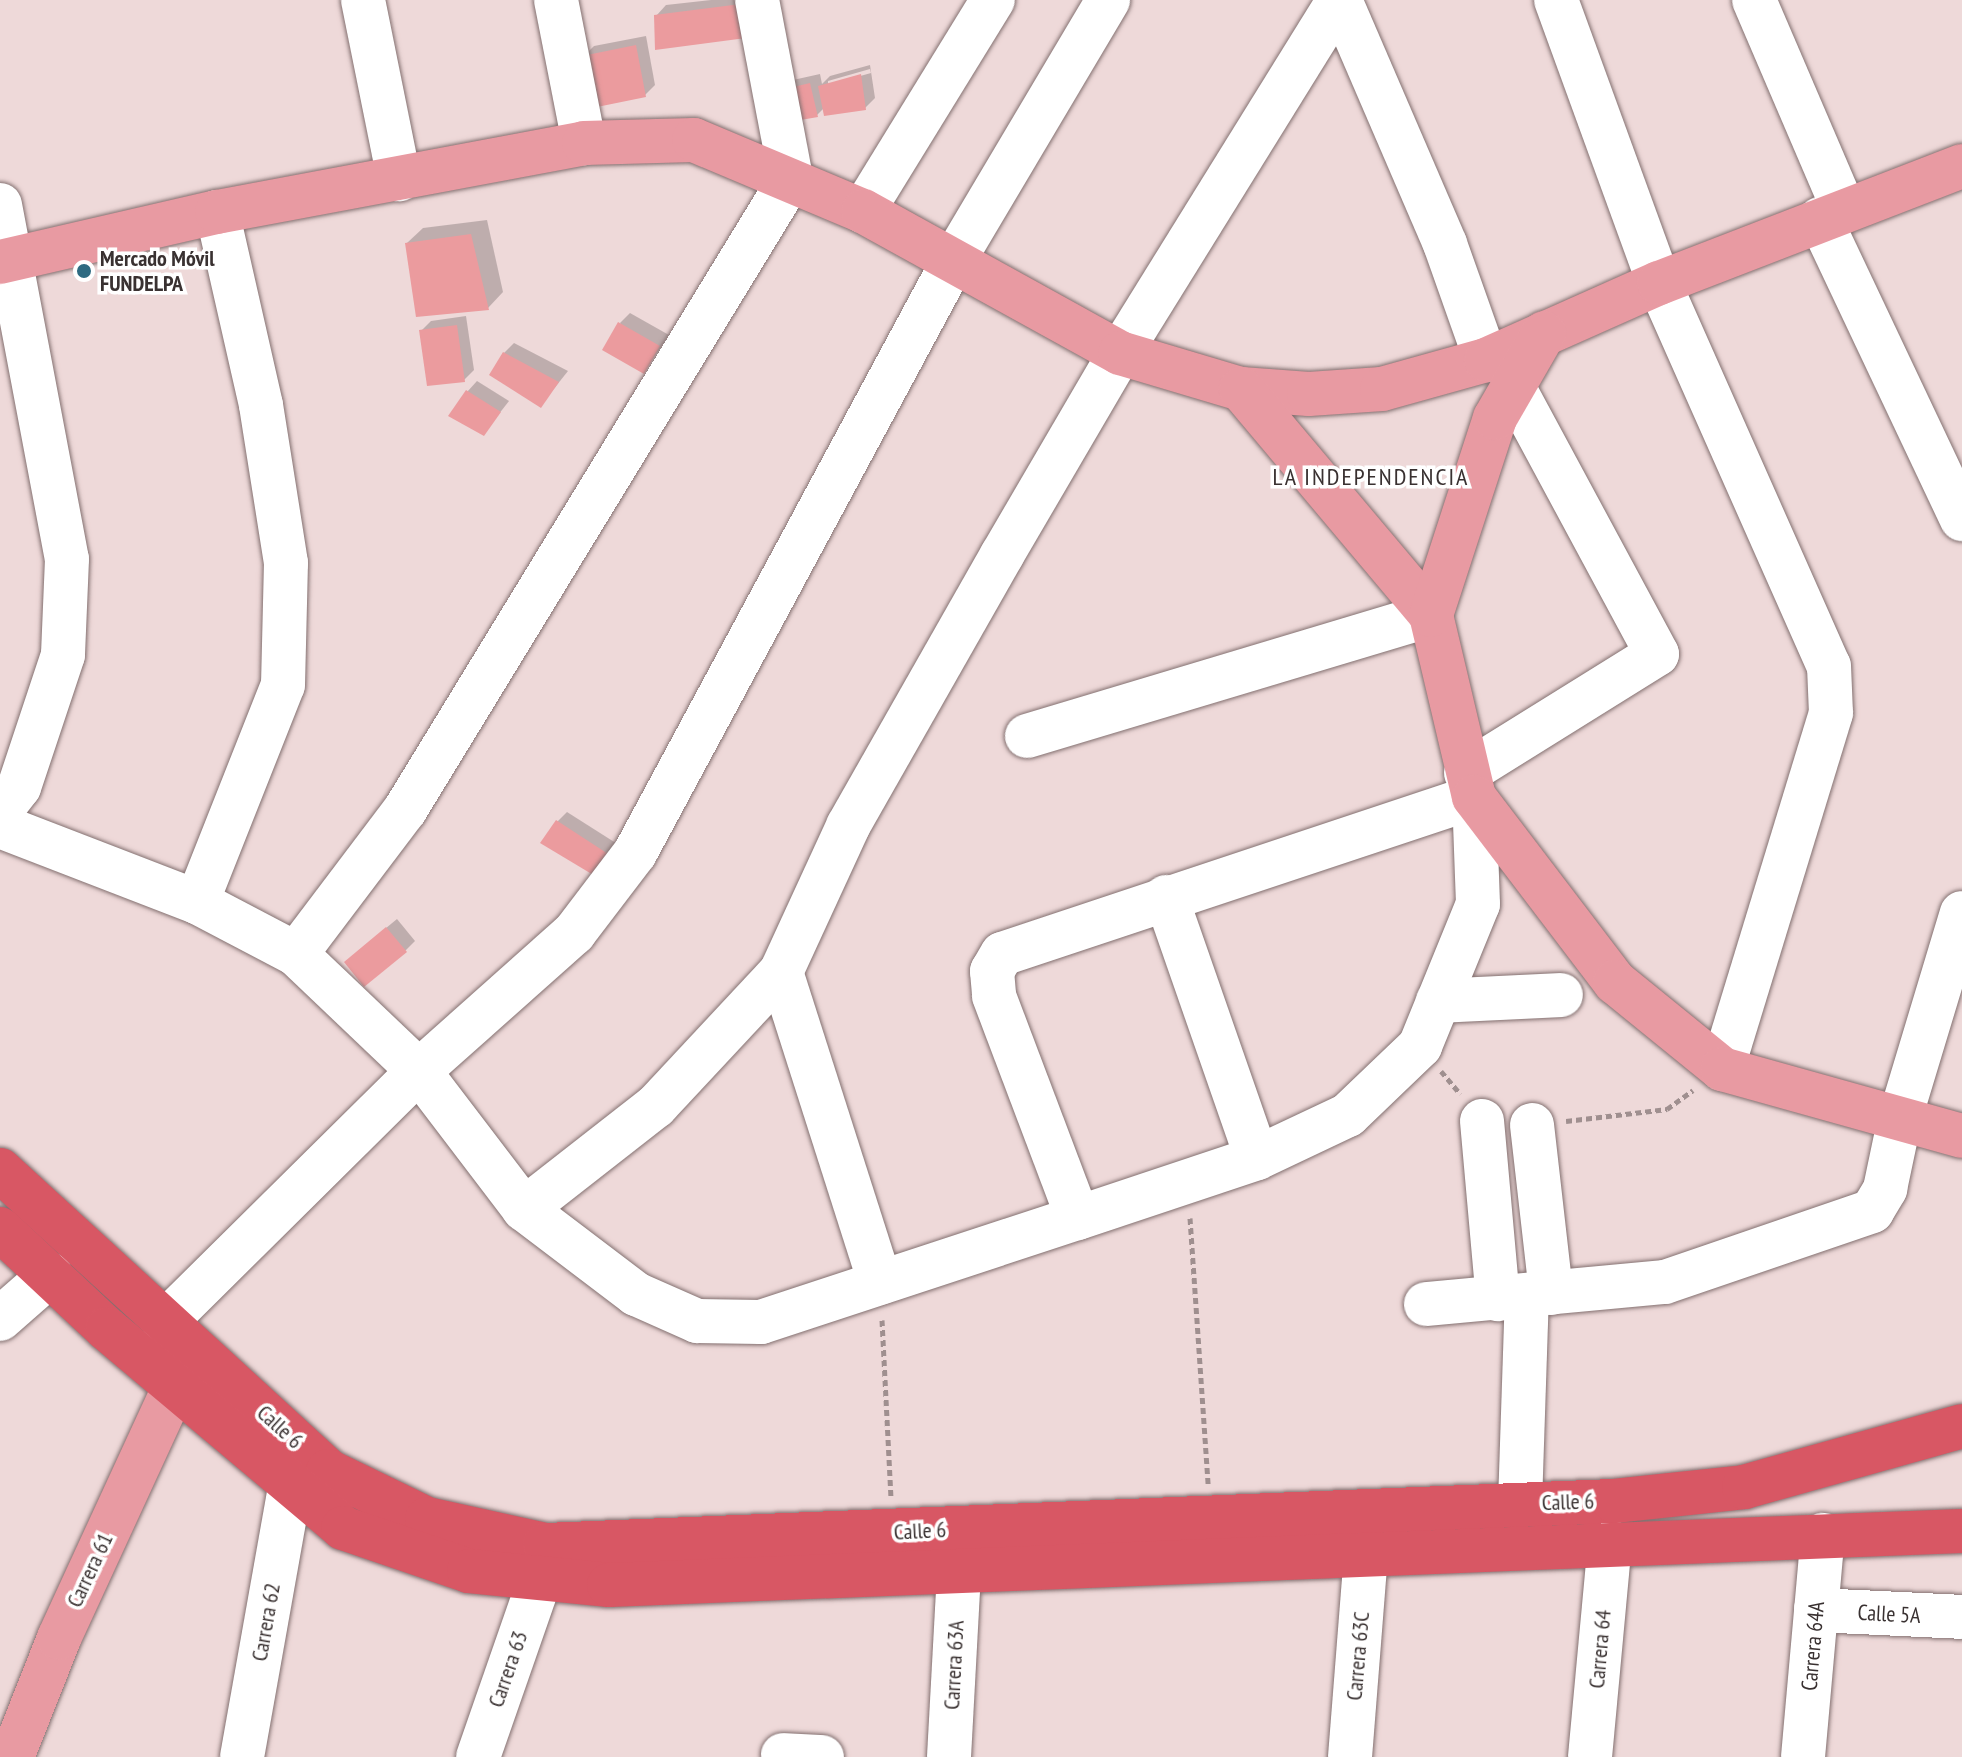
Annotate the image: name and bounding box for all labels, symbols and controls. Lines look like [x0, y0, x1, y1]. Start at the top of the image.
place label: Mercado Móvil FUNDELPA [100, 245, 215, 296]
marker: Mercado Móvil FUNDELPA [75, 262, 93, 280]
district label: LA INDEPENDENCIA [1272, 463, 1470, 491]
street label: Calle 6 [252, 1400, 308, 1454]
street label: Calle 6 [1541, 1488, 1595, 1516]
street label: Calle 6 [893, 1516, 947, 1546]
street label: Carrera 61 [61, 1529, 119, 1611]
street label: Carrera 62 [246, 1581, 286, 1663]
street label: Calle 5A [1857, 1599, 1921, 1629]
street label: Carrera 64A [1796, 1600, 1830, 1692]
street label: Carrera 64 [1583, 1608, 1617, 1690]
street label: Carrera 63C [1341, 1610, 1375, 1702]
street label: Carrera 63A [938, 1620, 970, 1710]
street label: Carrera 63 [483, 1627, 533, 1711]

